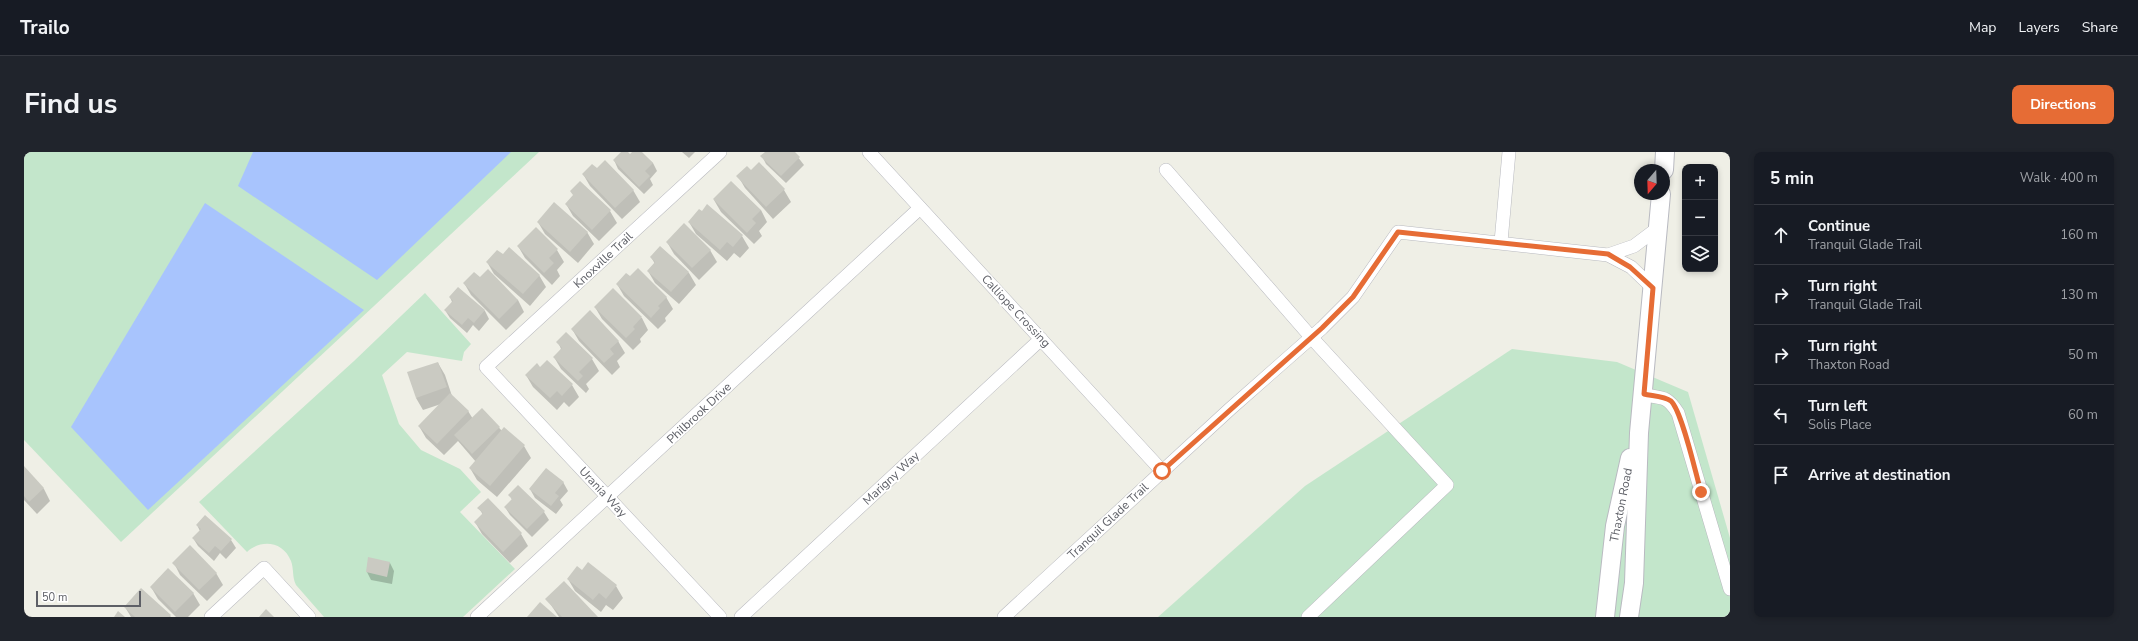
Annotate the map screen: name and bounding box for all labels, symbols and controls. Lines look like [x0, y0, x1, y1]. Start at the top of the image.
text: Trailo [20, 15, 70, 41]
text: Map [1969, 18, 1996, 37]
text: Layers [2018, 18, 2060, 37]
text: Share [2082, 18, 2118, 37]
text: Find us [24, 85, 118, 123]
button: Directions [2012, 85, 2114, 124]
north arrow [1634, 164, 1670, 200]
map controls [1682, 164, 1718, 272]
button: + [1682, 164, 1718, 200]
text: 5 min [1770, 167, 1814, 190]
text: Walk · 400 m [2020, 169, 2098, 187]
button: − [1682, 200, 1718, 236]
text: Continue [1808, 216, 1870, 236]
icon: ahead [1770, 224, 1792, 246]
text: 160 m [2060, 226, 2098, 244]
street label: Knoxville Trail [570, 228, 636, 292]
button: layers [1682, 236, 1718, 272]
text: Tranquil Glade Trail [1808, 236, 1922, 254]
street label: Calliope Crossing [978, 271, 1054, 351]
text: Turn right [1808, 276, 1877, 296]
icon: right [1770, 284, 1792, 306]
text: 130 m [2060, 286, 2098, 304]
text: Tranquil Glade Trail [1808, 296, 1922, 314]
text: Turn right [1808, 336, 1877, 356]
icon: right [1770, 344, 1792, 366]
text: 50 m [2068, 346, 2098, 364]
text: Thaxton Road [1808, 356, 1890, 374]
street label: Philbrook Drive [663, 379, 735, 447]
text: Turn left [1808, 396, 1867, 416]
icon: left [1770, 404, 1792, 426]
text: 60 m [2068, 406, 2098, 424]
text: Solis Place [1808, 416, 1871, 434]
street label: Marigny Way [859, 447, 923, 508]
route start [1153, 462, 1171, 480]
street label: Urania Way [576, 463, 631, 521]
icon: arrive [1770, 464, 1792, 486]
text: Arrive at destination [1808, 465, 1951, 485]
street label: Thaxton Road [1606, 466, 1636, 544]
street label: Tranquil Glade Trail [1064, 479, 1152, 563]
route end [1692, 483, 1710, 501]
scale bar [36, 589, 141, 608]
text: 50 m [42, 590, 67, 605]

